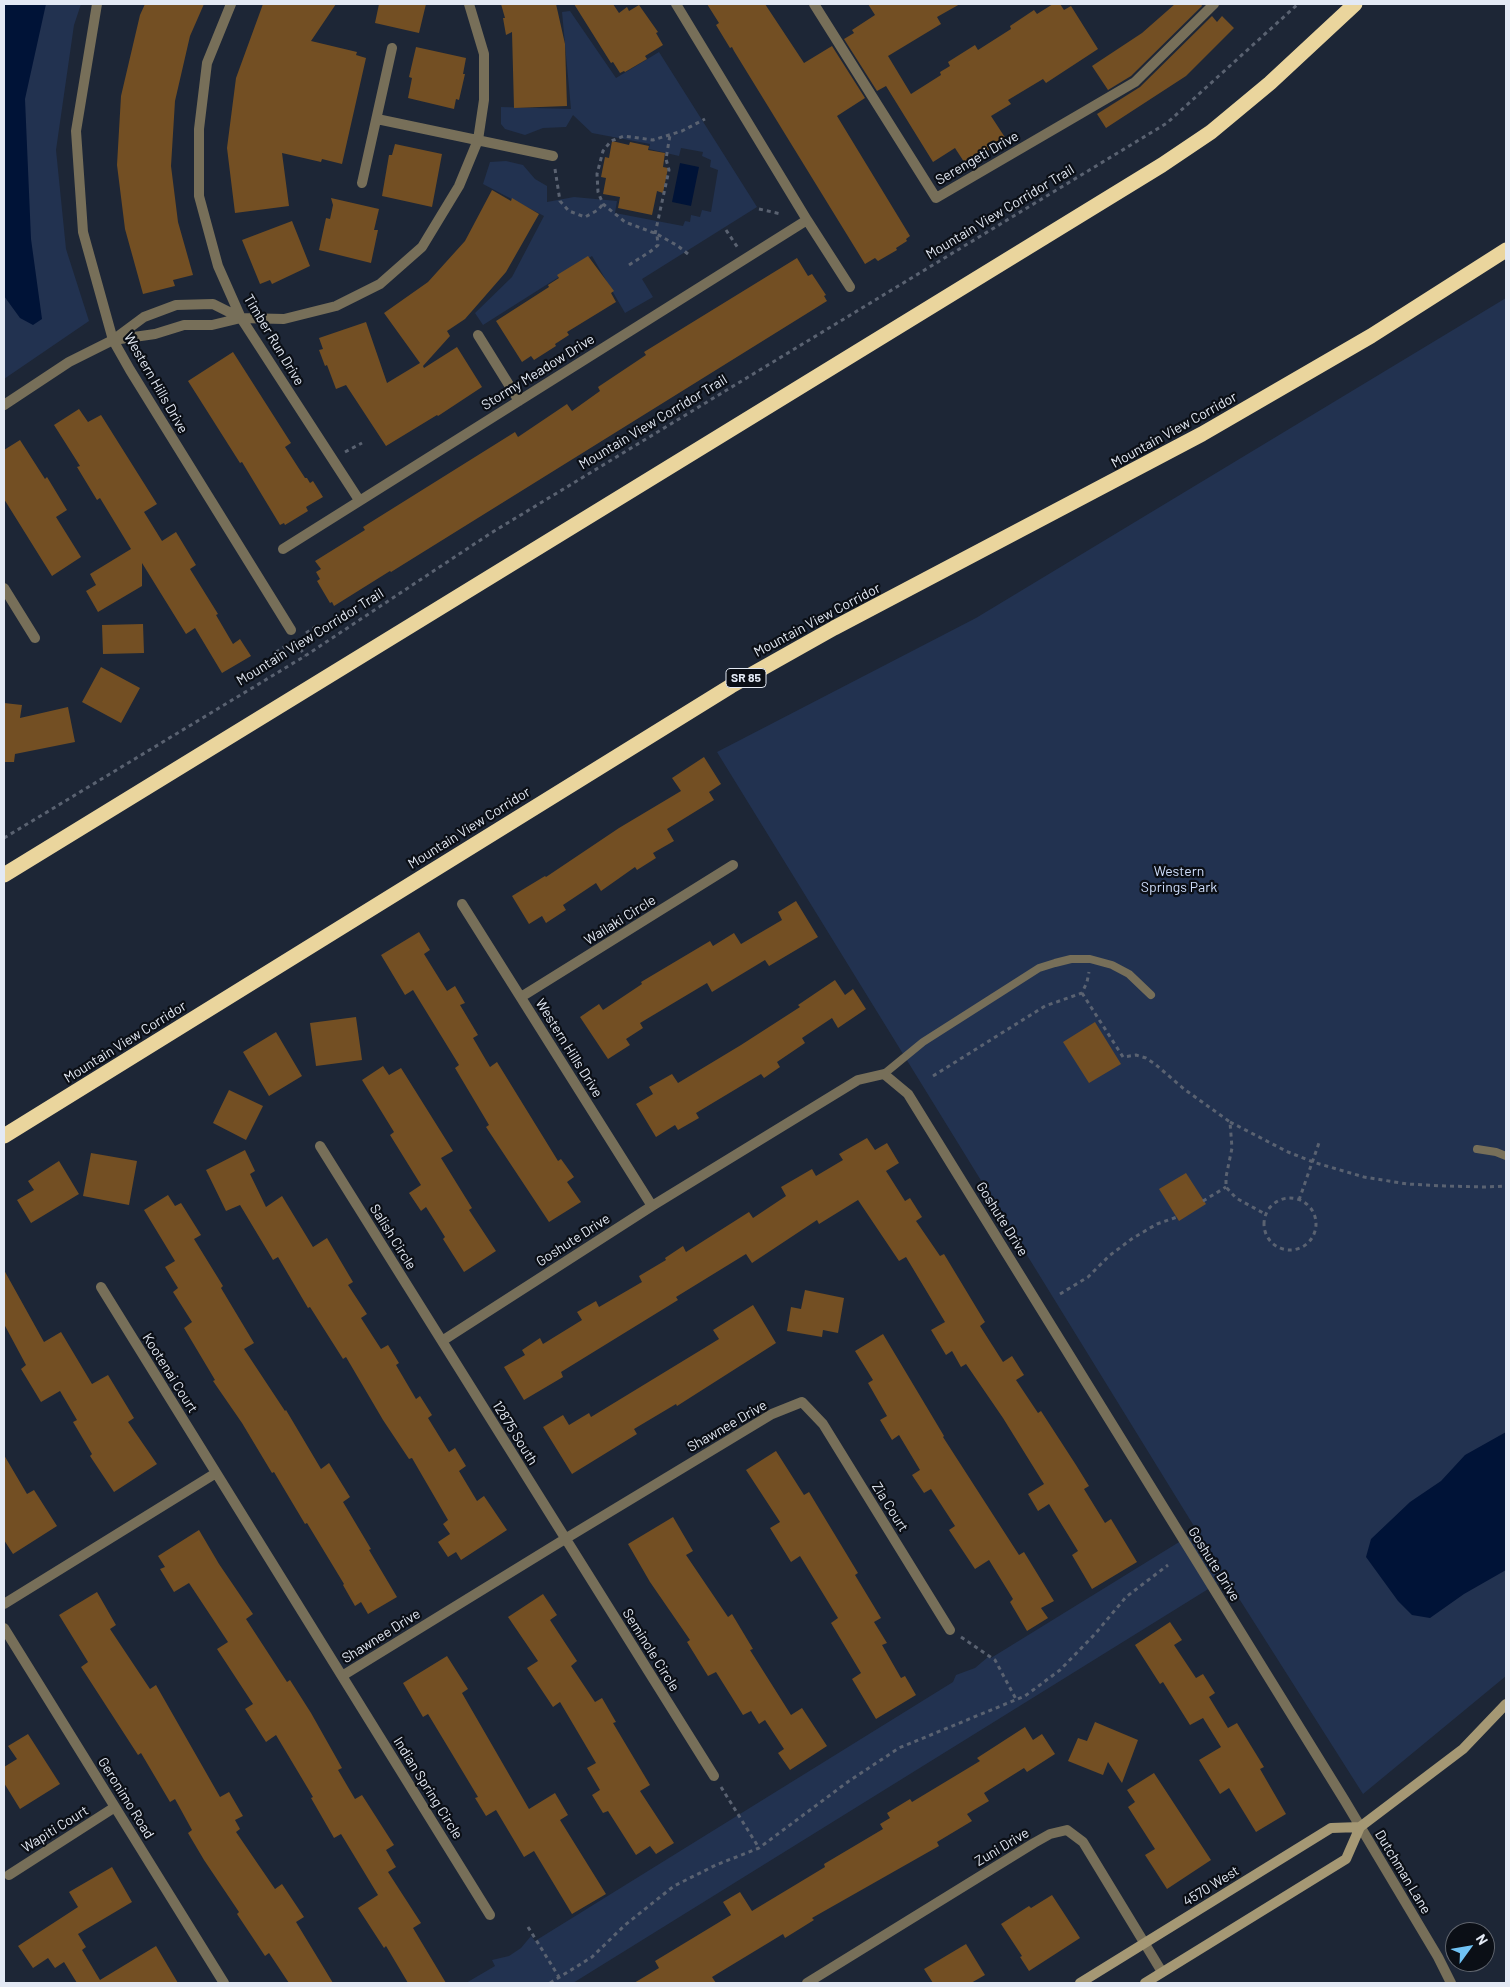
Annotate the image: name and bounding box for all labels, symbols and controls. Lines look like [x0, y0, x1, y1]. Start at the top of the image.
street label: Serengeti Drive [932, 127, 1022, 189]
street label: Mountain View Corridor Trail [923, 161, 1077, 263]
street label: Timber Run Drive [240, 291, 308, 389]
street label: Western Hills Drive [120, 330, 192, 436]
street label: Stormy Meadow Drive [478, 330, 598, 414]
street label: Mountain View Corridor Trail [576, 371, 730, 473]
street label: Mountain View Corridor [1108, 388, 1240, 472]
street label: Mountain View Corridor [751, 579, 883, 661]
street label: Mountain View Corridor Trail [233, 585, 387, 689]
road number: SR 85 [726, 668, 766, 688]
street label: Mountain View Corridor [405, 783, 533, 873]
park label: Western Springs Park [1141, 863, 1217, 896]
street label: Wailaki Circle [581, 891, 659, 949]
street label: Western Hills Drive [532, 995, 606, 1101]
street label: Mountain View Corridor [61, 997, 189, 1087]
street label: Goshute Drive [973, 1179, 1031, 1259]
street label: Salish Circle [366, 1201, 420, 1273]
street label: Goshute Drive [533, 1210, 613, 1270]
street label: Kootenai Court [139, 1330, 201, 1416]
street label: Shawnee Drive [684, 1396, 770, 1456]
street label: 12875 South [489, 1398, 541, 1468]
street label: Zia Court [868, 1479, 912, 1535]
street label: Goshute Drive [1185, 1524, 1243, 1604]
street label: Shawnee Drive [339, 1605, 423, 1667]
street label: Seminole Circle [619, 1606, 683, 1694]
street label: Indian Spring Circle [390, 1734, 466, 1842]
street label: Geronimo Road [94, 1754, 158, 1842]
street label: Wapiti Court [19, 1802, 91, 1856]
street label: Zuni Drive [972, 1824, 1032, 1870]
street label: Dutchman Lane [1371, 1827, 1435, 1917]
street label: 4570 West [1180, 1862, 1242, 1910]
north arrow [1445, 1922, 1495, 1972]
text: N [1473, 1931, 1492, 1948]

